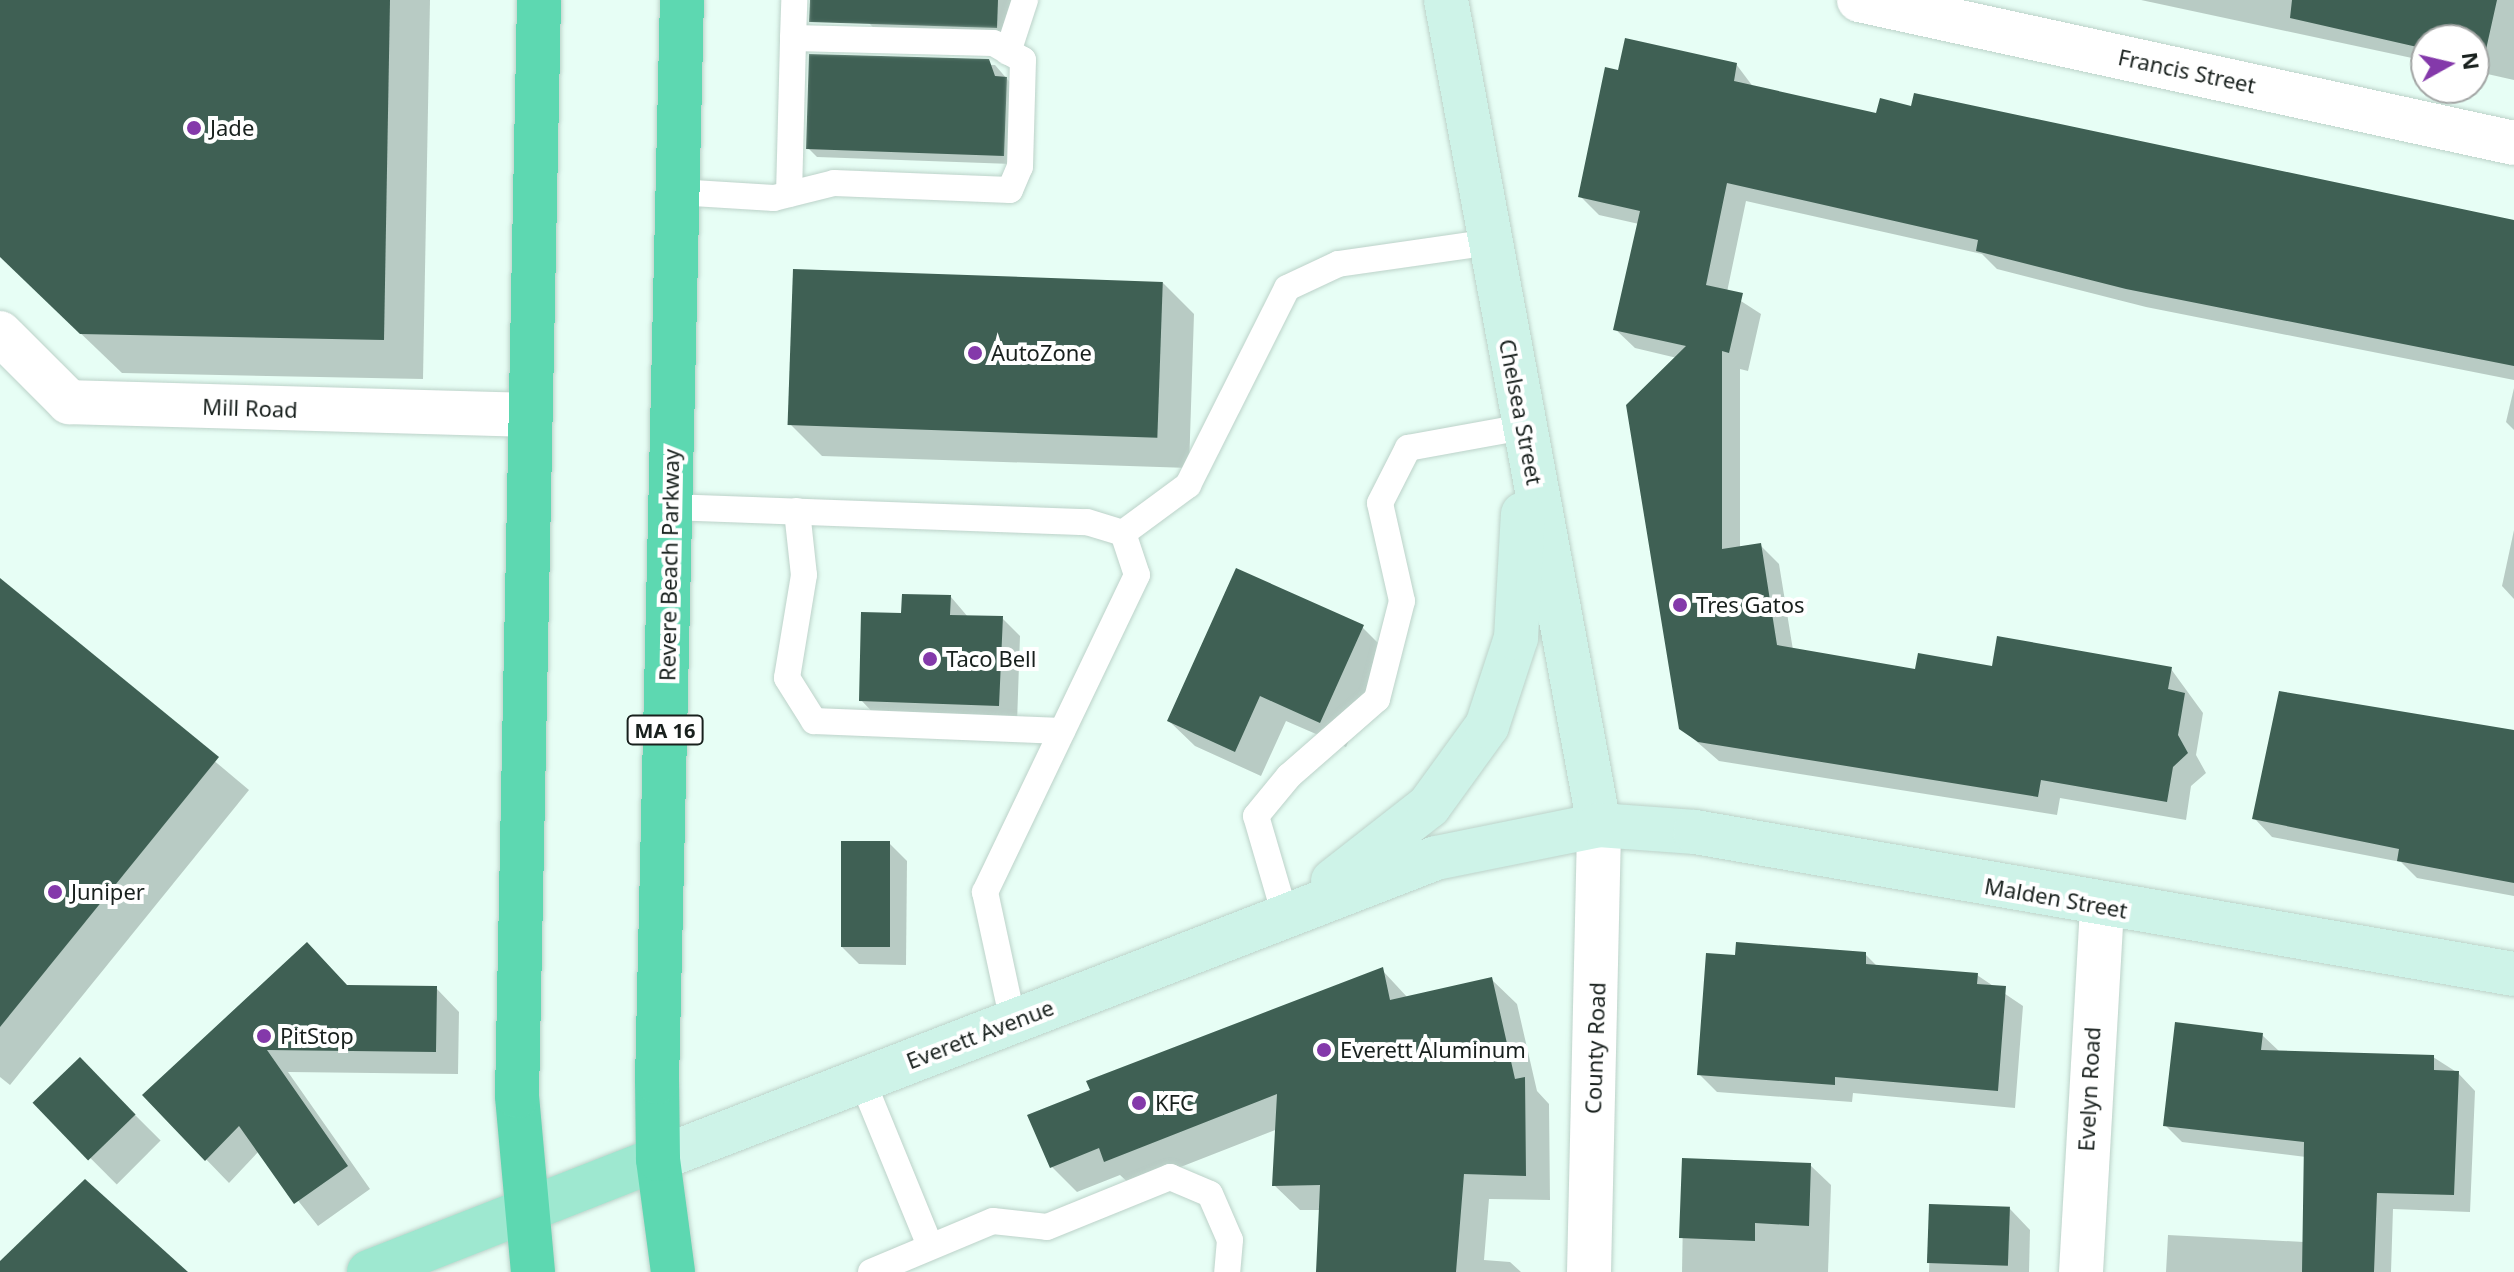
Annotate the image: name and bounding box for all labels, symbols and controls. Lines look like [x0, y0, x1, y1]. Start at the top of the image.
north arrow [2410, 24, 2490, 104]
street label: Francis Street [2116, 44, 2258, 98]
text: N [2456, 50, 2488, 72]
place label: Jade [210, 115, 254, 141]
marker: Jade [185, 119, 203, 137]
street label: Chelsea Street [1494, 337, 1548, 487]
place label: AutoZone [991, 340, 1092, 366]
marker: AutoZone [966, 344, 984, 362]
street label: Mill Road [202, 393, 298, 423]
street label: Revere Beach Parkway [654, 449, 684, 681]
place label: Tres Gatos [1696, 592, 1805, 618]
marker: Tres Gatos [1671, 596, 1689, 614]
place label: Taco Bell [946, 646, 1036, 672]
marker: Taco Bell [921, 650, 939, 668]
road number: MA 16 [625, 714, 705, 746]
street label: Malden Street [1982, 872, 2130, 924]
place label: Juniper [71, 879, 145, 905]
marker: Juniper [46, 883, 64, 901]
street label: County Road [1580, 982, 1610, 1114]
street label: Everett Avenue [903, 994, 1057, 1074]
place label: PitStop [280, 1023, 354, 1049]
street label: Evelyn Road [2073, 1026, 2105, 1152]
marker: PitStop [255, 1027, 273, 1045]
place label: Everett Aluminum [1340, 1037, 1526, 1063]
marker: Everett Aluminum [1315, 1041, 1333, 1059]
place label: KFC [1155, 1090, 1194, 1116]
marker: KFC [1130, 1094, 1148, 1112]

